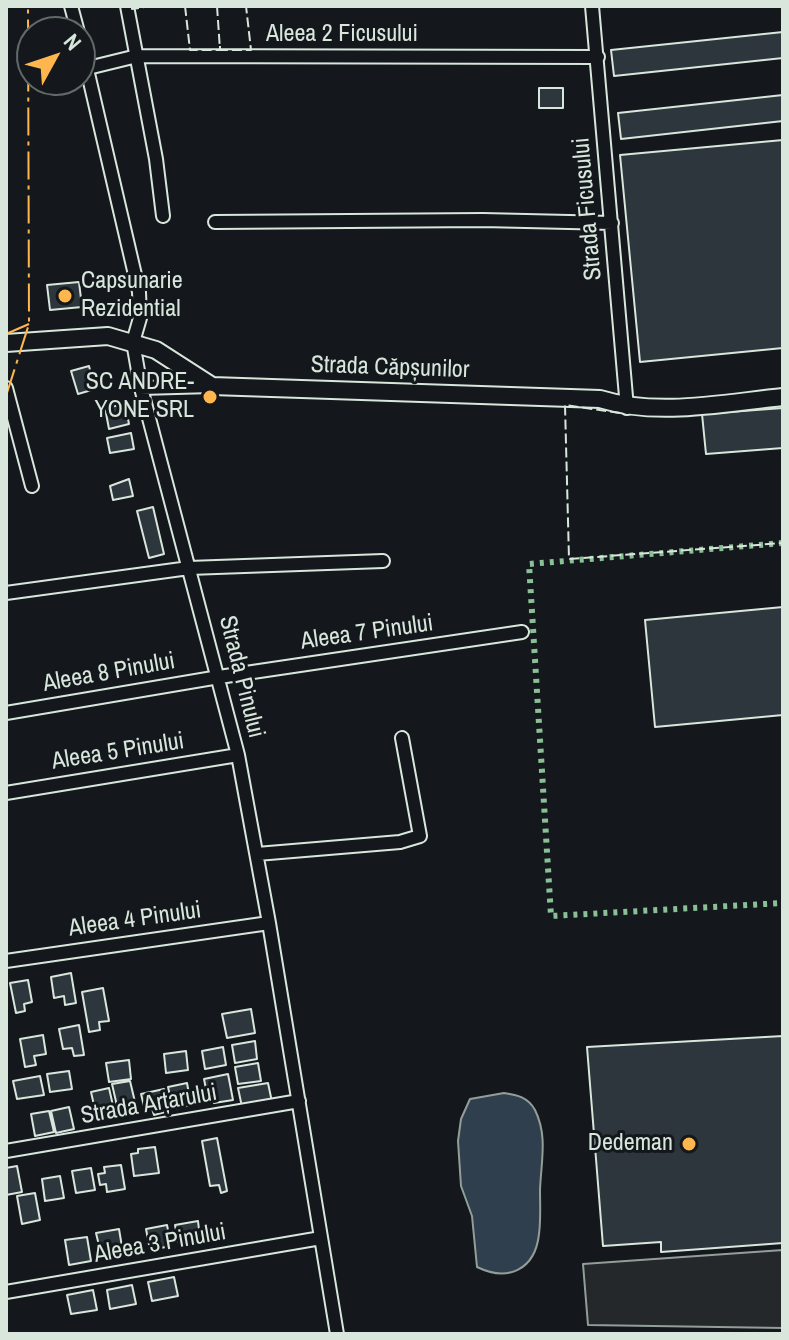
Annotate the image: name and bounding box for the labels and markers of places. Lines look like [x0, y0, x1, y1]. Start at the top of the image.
place label: Capsunarie Rezidential [81, 268, 183, 324]
marker: Capsunarie Rezidential [56, 287, 74, 305]
place label: SC ANDRE- YONE SRL [86, 369, 194, 425]
marker: SC ANDRE- YONE SRL [201, 388, 219, 406]
place label: Dedeman [588, 1130, 673, 1158]
marker: Dedeman [680, 1135, 698, 1153]

